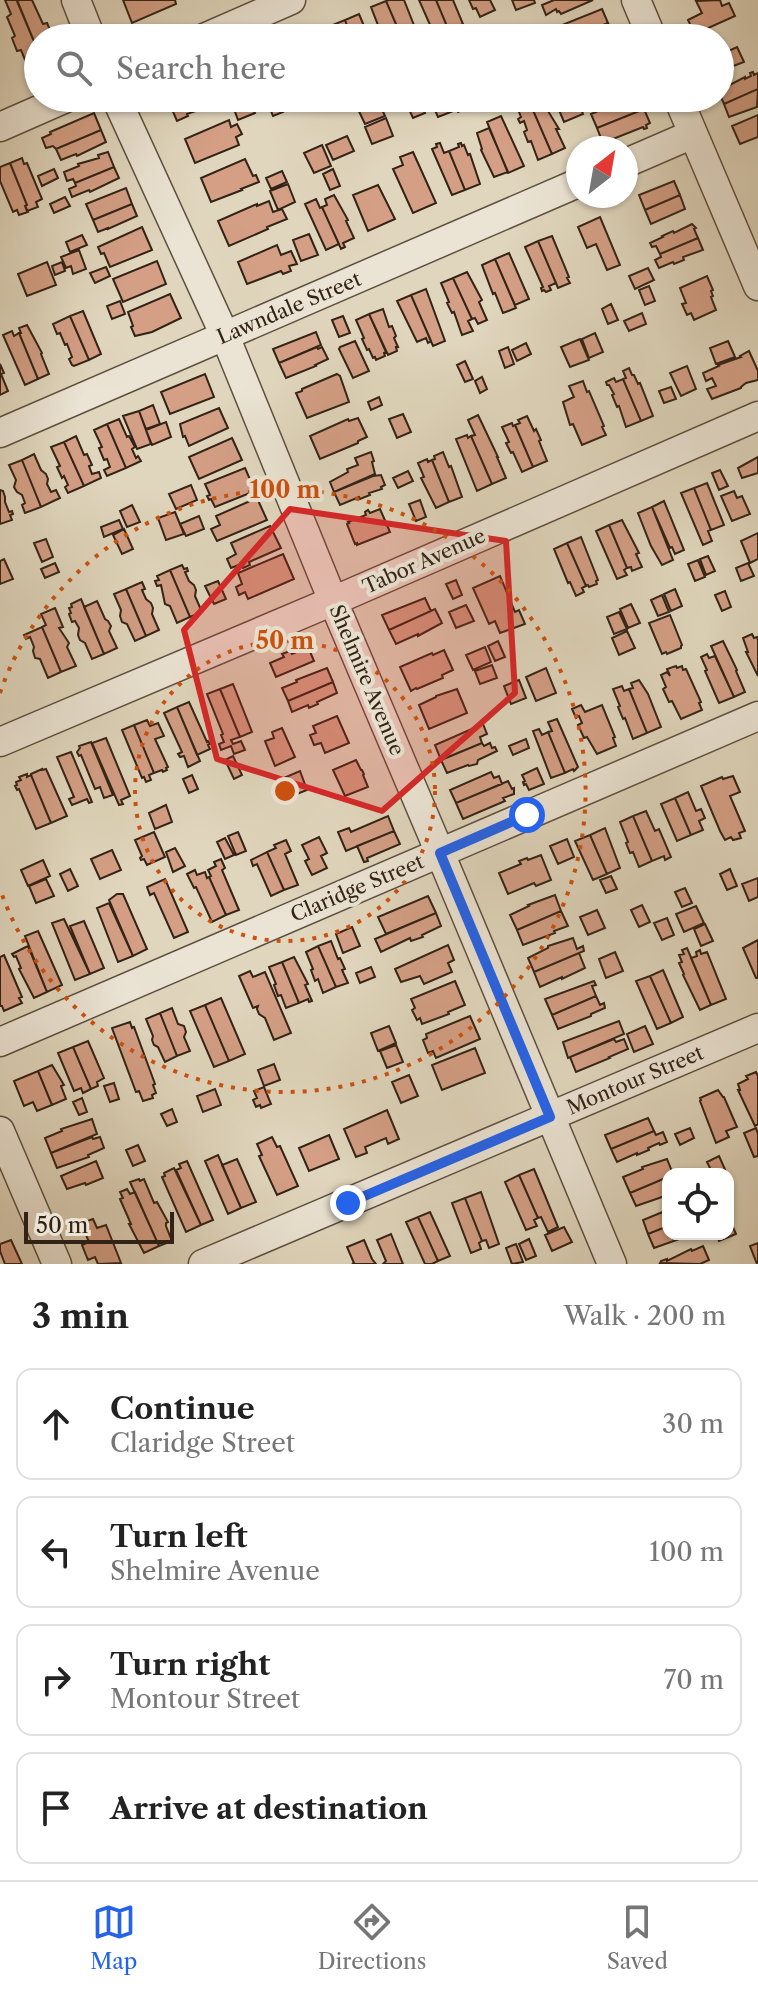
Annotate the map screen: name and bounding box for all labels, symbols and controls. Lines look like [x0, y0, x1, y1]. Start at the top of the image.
search box [24, 24, 734, 112]
icon: search [52, 46, 96, 90]
text: Search here [116, 50, 286, 87]
north arrow [566, 136, 638, 208]
street label: Lawndale Street [213, 267, 365, 349]
text: 100 m [249, 475, 321, 504]
street label: Tabor Avenue [359, 523, 489, 599]
street label: Shelmire Avenue [324, 601, 410, 759]
text: 50 m [256, 626, 314, 655]
centre of rings [271, 777, 299, 805]
route start [509, 797, 545, 833]
street label: Claridge Street [287, 849, 427, 927]
street label: Montour Street [563, 1040, 707, 1120]
map controls [662, 1168, 734, 1240]
button: locate [662, 1168, 734, 1240]
route end [330, 1185, 366, 1221]
scale bar [24, 1208, 174, 1244]
text: 50 m [36, 1212, 88, 1239]
text: 3 min [32, 1295, 129, 1337]
text: Walk · 200 m [564, 1300, 726, 1332]
text: Continue [110, 1390, 255, 1427]
icon: ahead [34, 1402, 78, 1446]
text: 30 m [662, 1408, 724, 1440]
text: Claridge Street [110, 1427, 295, 1459]
text: Turn left [110, 1518, 247, 1555]
icon: left [34, 1530, 78, 1574]
text: 100 m [649, 1536, 724, 1568]
text: Shelmire Avenue [110, 1555, 320, 1587]
text: Turn right [110, 1646, 270, 1683]
icon: right [34, 1658, 78, 1702]
text: 70 m [664, 1664, 724, 1696]
text: Montour Street [110, 1683, 300, 1715]
icon: arrive [34, 1786, 78, 1830]
text: Arrive at destination [110, 1790, 428, 1827]
tab: Map [90, 1900, 137, 1975]
tab: Directions [318, 1900, 426, 1975]
tab: Saved [607, 1900, 668, 1975]

